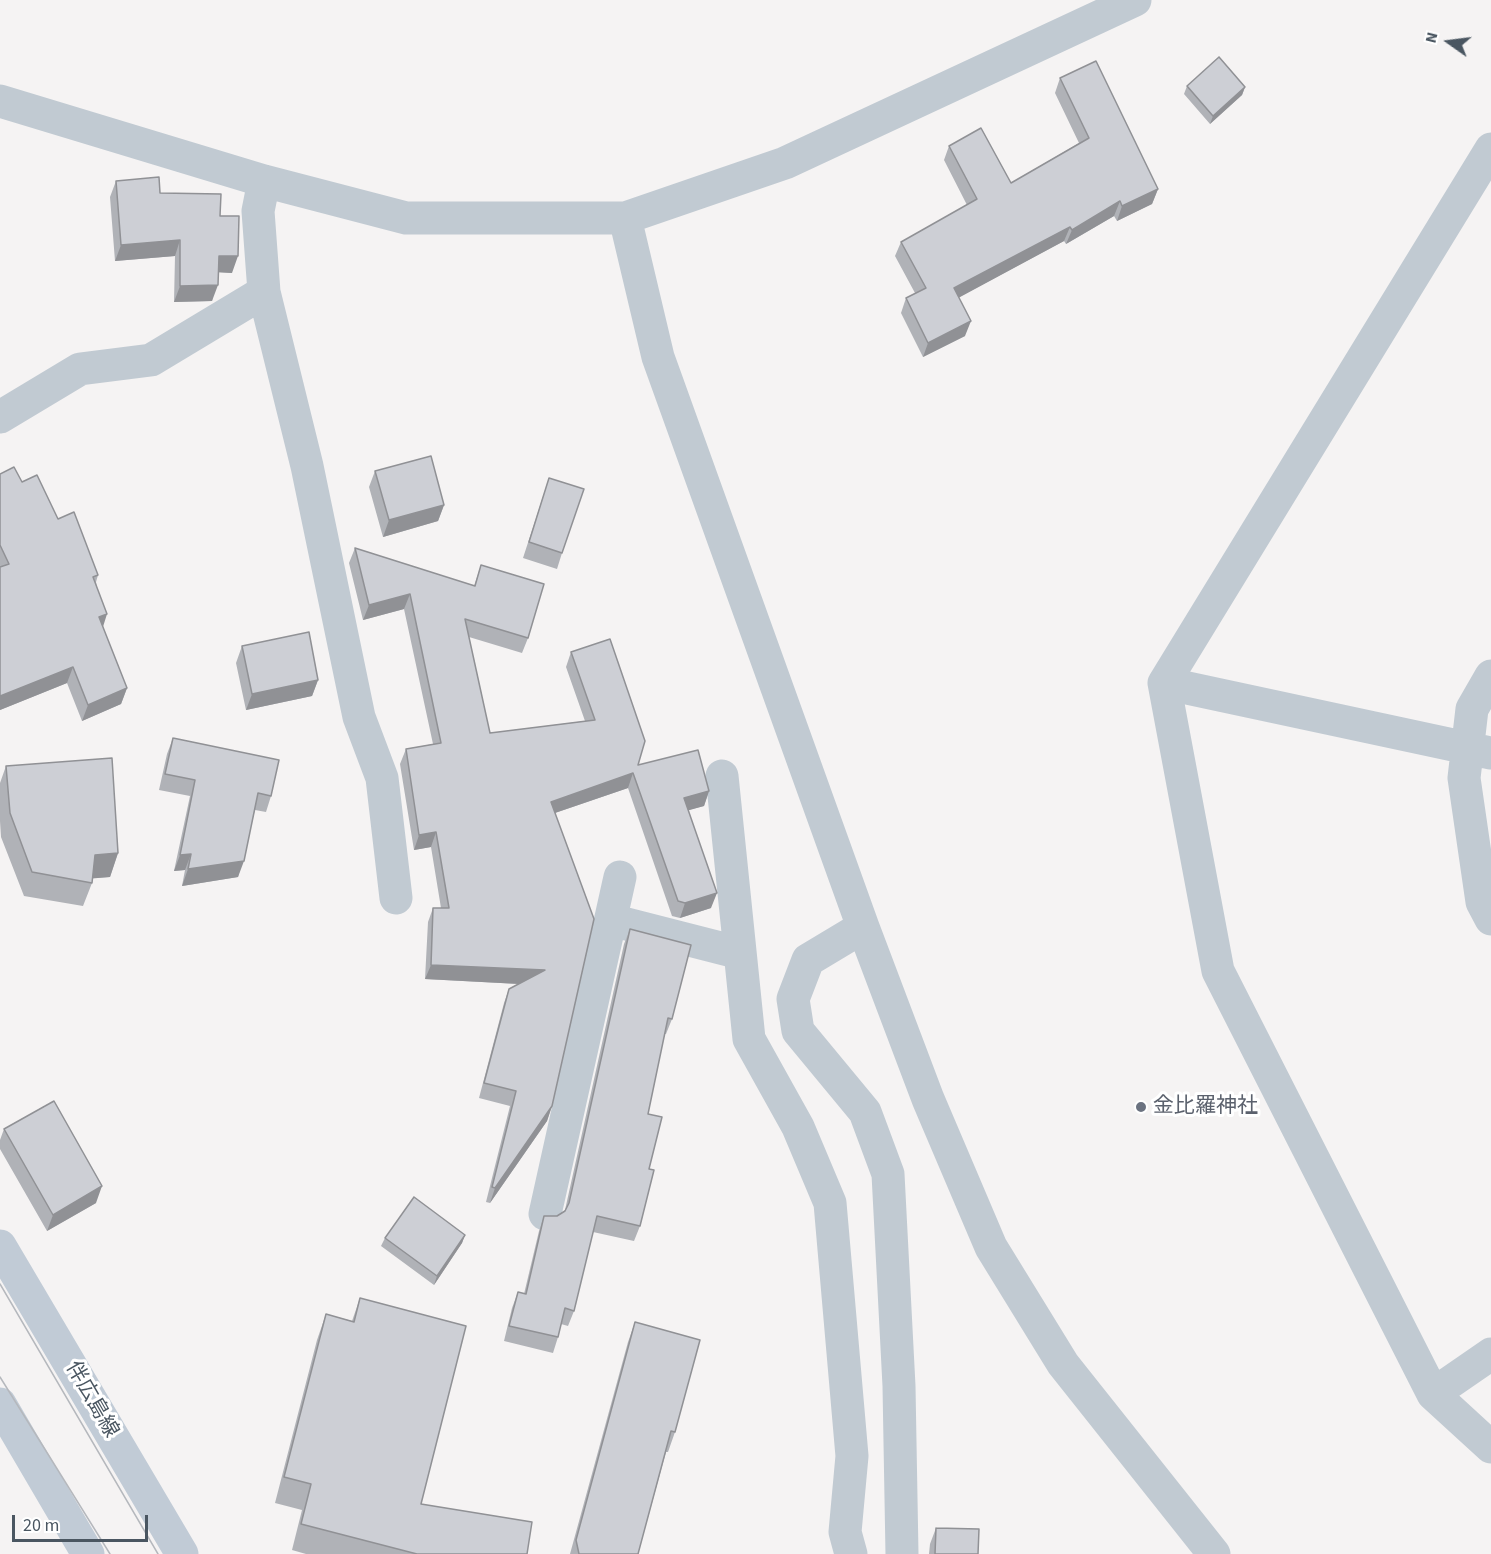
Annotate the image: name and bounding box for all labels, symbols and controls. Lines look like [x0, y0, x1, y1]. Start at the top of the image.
north arrow [1419, 12, 1479, 72]
text: N [1420, 30, 1443, 45]
place label: 金比羅神社 [1153, 1094, 1258, 1120]
marker: 金比羅神社 [1134, 1100, 1148, 1114]
street label: 伴広島線 [59, 1357, 123, 1443]
scale bar [15, 1503, 152, 1541]
text: 20 m [23, 1513, 59, 1538]

